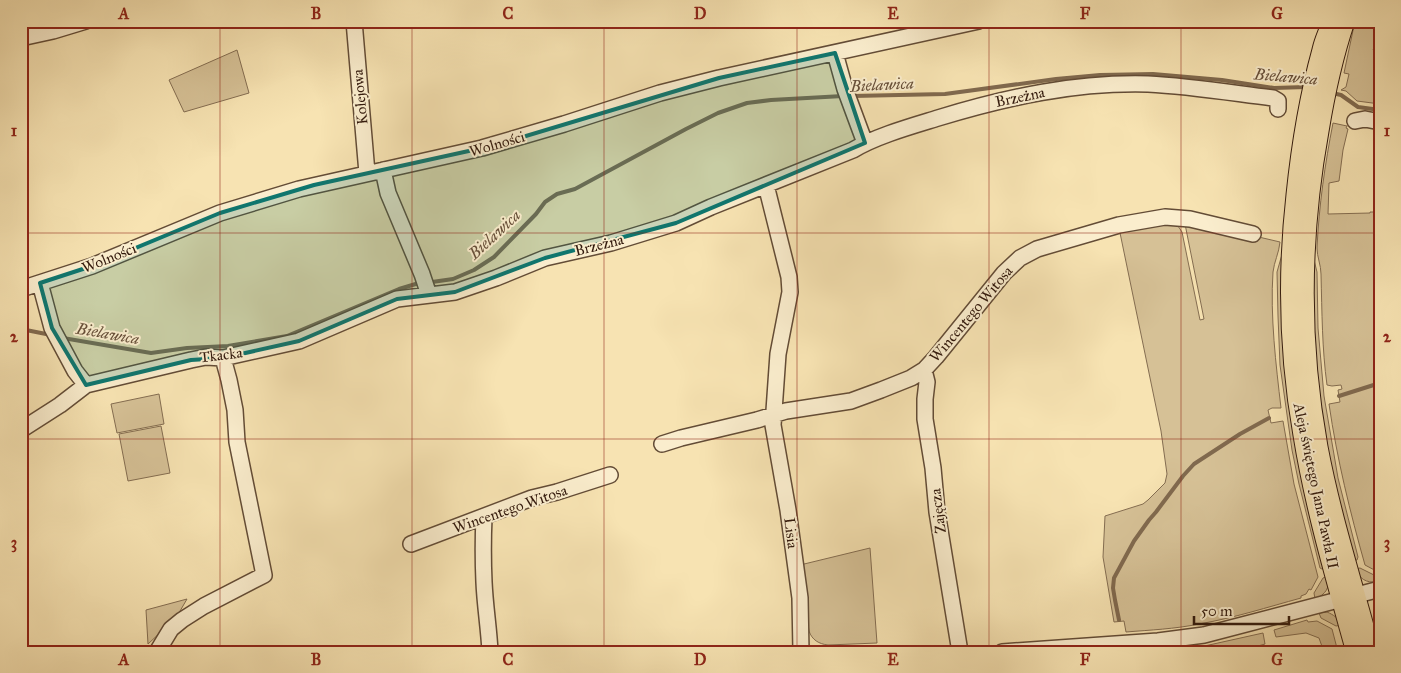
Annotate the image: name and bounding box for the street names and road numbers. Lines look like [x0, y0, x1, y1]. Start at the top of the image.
street label: Kolejowa [349, 68, 371, 126]
street label: Brzeżna [994, 83, 1047, 111]
street label: Wolności [467, 127, 527, 161]
street label: Brzeżna [573, 230, 626, 260]
street label: Wolności [79, 239, 139, 277]
street label: Wincentego Witosa [926, 262, 1017, 366]
street label: Tkacka [198, 343, 244, 367]
street label: Aleja świętego Jana Pawła II [1288, 400, 1342, 571]
street label: Wincentego Witosa [451, 481, 570, 537]
street label: Zajęcza [926, 487, 950, 535]
street label: Lisia [780, 516, 802, 550]

